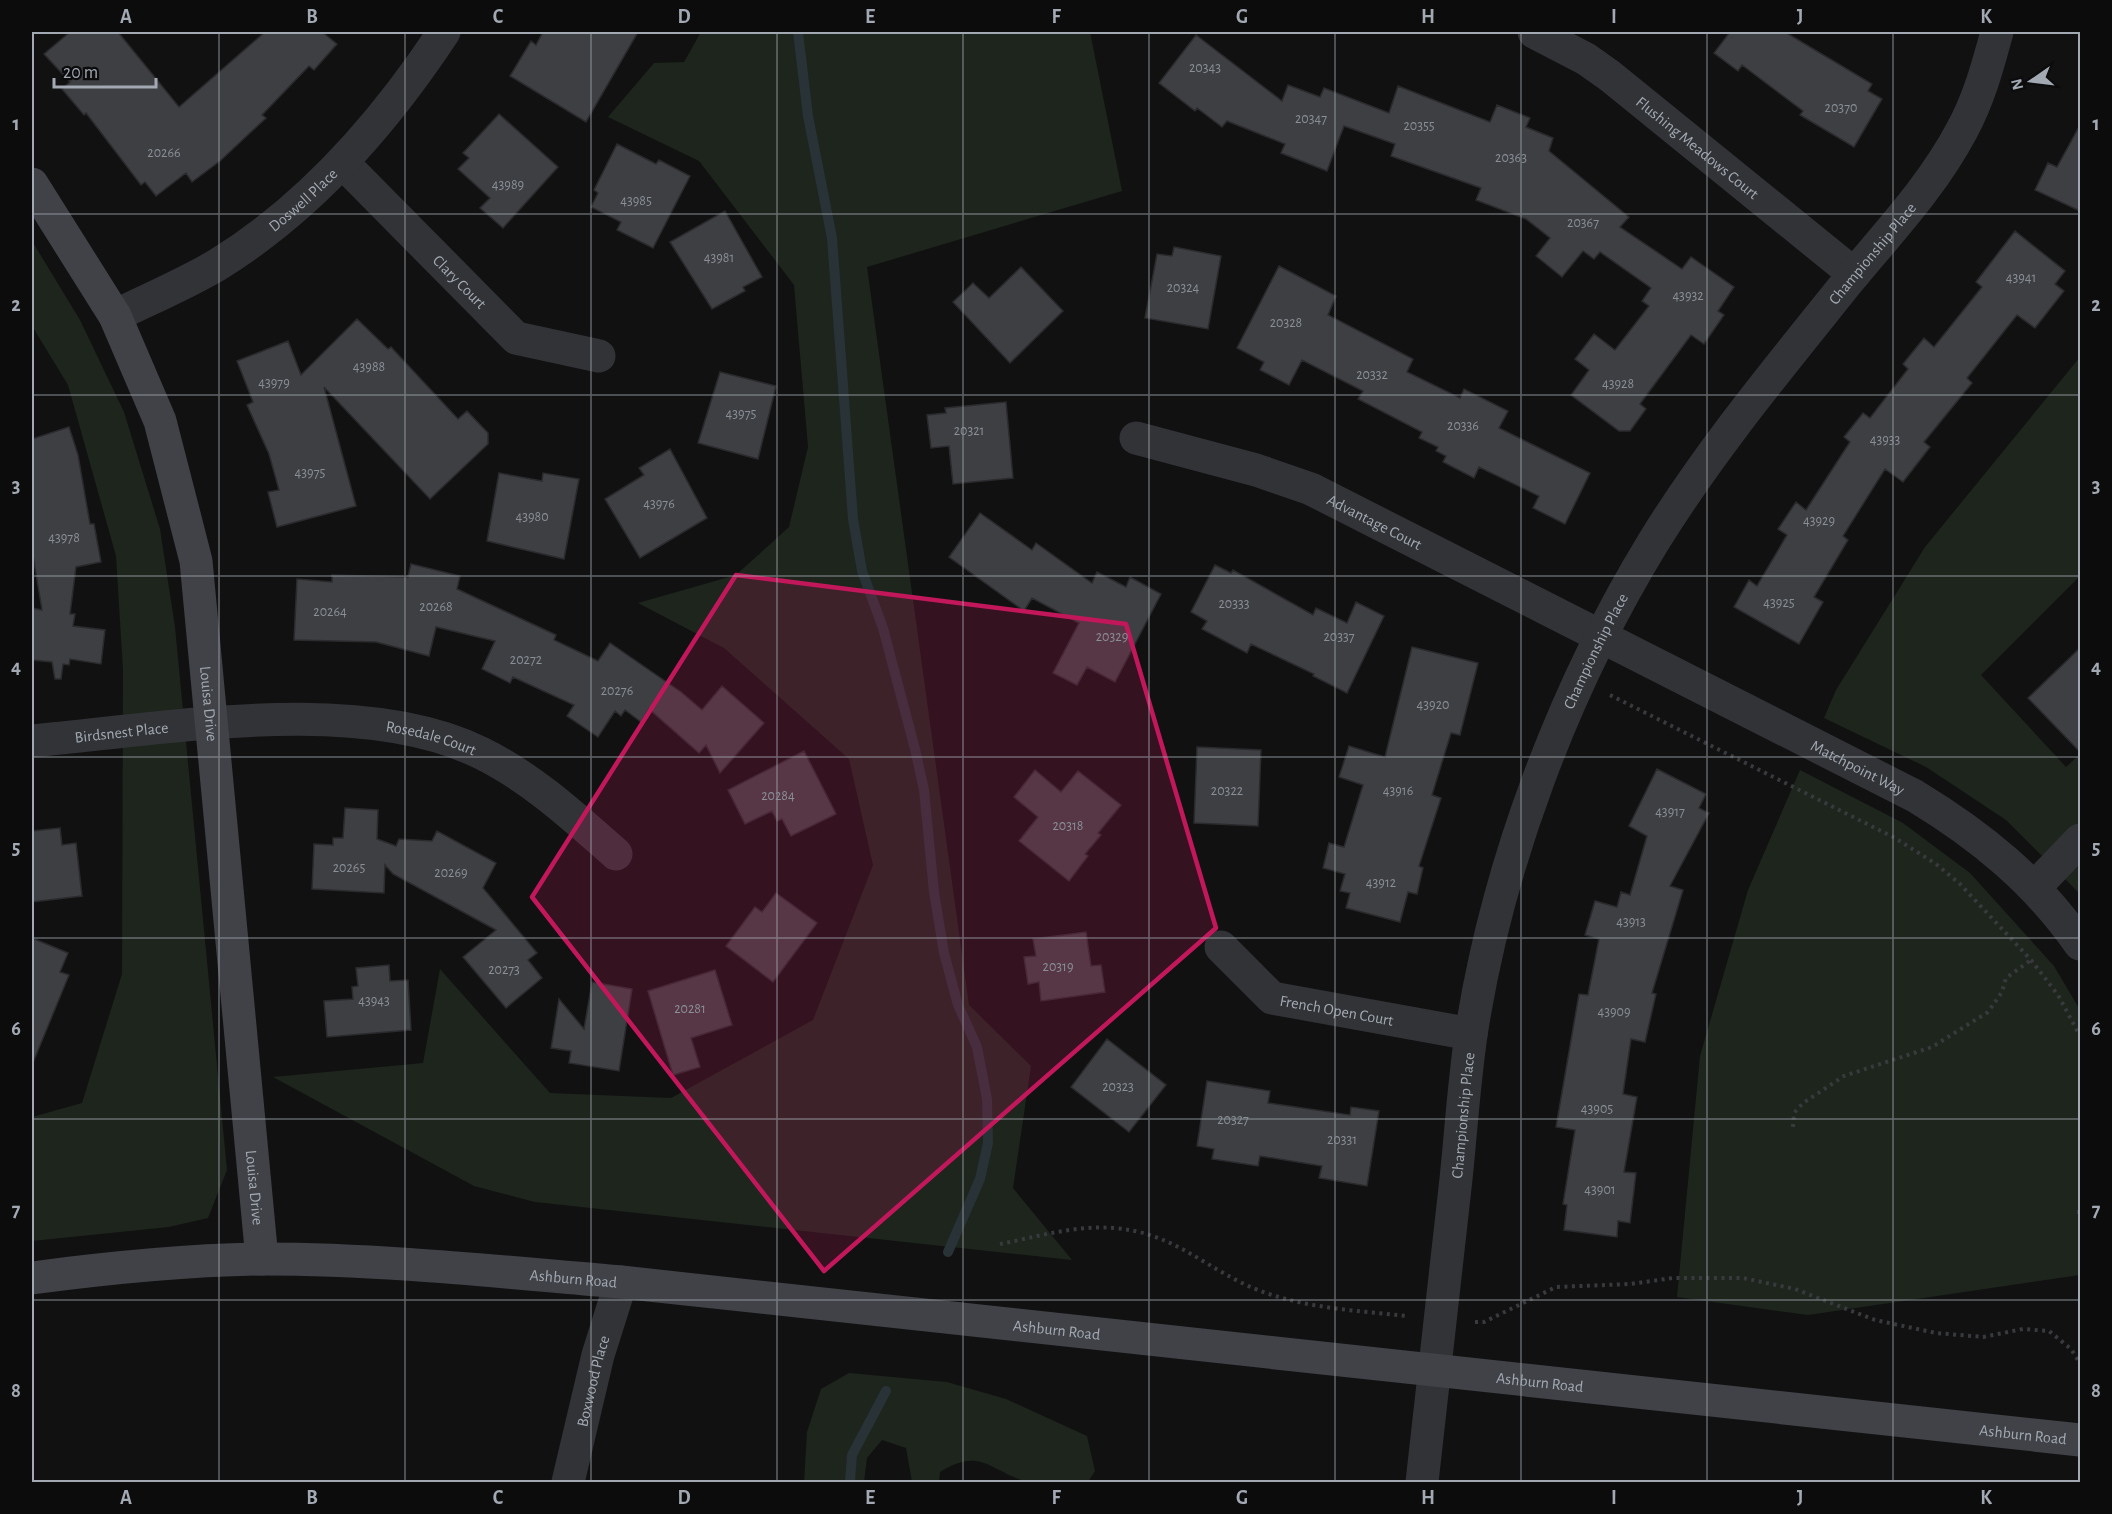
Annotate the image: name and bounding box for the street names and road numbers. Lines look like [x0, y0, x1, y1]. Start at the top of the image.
street label: Flushing Meadows Court [1633, 94, 1761, 202]
street label: Doswell Place [266, 165, 340, 235]
street label: Championship Place [1826, 200, 1919, 308]
street label: Clary Court [430, 252, 489, 312]
street label: Advantage Court [1325, 492, 1424, 553]
street label: Championship Place [1561, 591, 1631, 712]
street label: Louisa Drive [197, 665, 220, 742]
street label: Rosedale Court [385, 718, 479, 759]
street label: Birdsnest Place [74, 720, 169, 746]
street label: Matchpoint Way [1808, 738, 1907, 799]
street label: French Open Court [1279, 993, 1395, 1029]
street label: Championship Place [1449, 1051, 1478, 1179]
street label: Louisa Drive [243, 1149, 266, 1226]
street label: Ashburn Road [529, 1267, 618, 1291]
street label: Ashburn Road [1012, 1318, 1101, 1343]
street label: Boxwood Place [574, 1334, 613, 1428]
street label: Ashburn Road [1495, 1370, 1584, 1395]
street label: Ashburn Road [1978, 1422, 2067, 1447]

